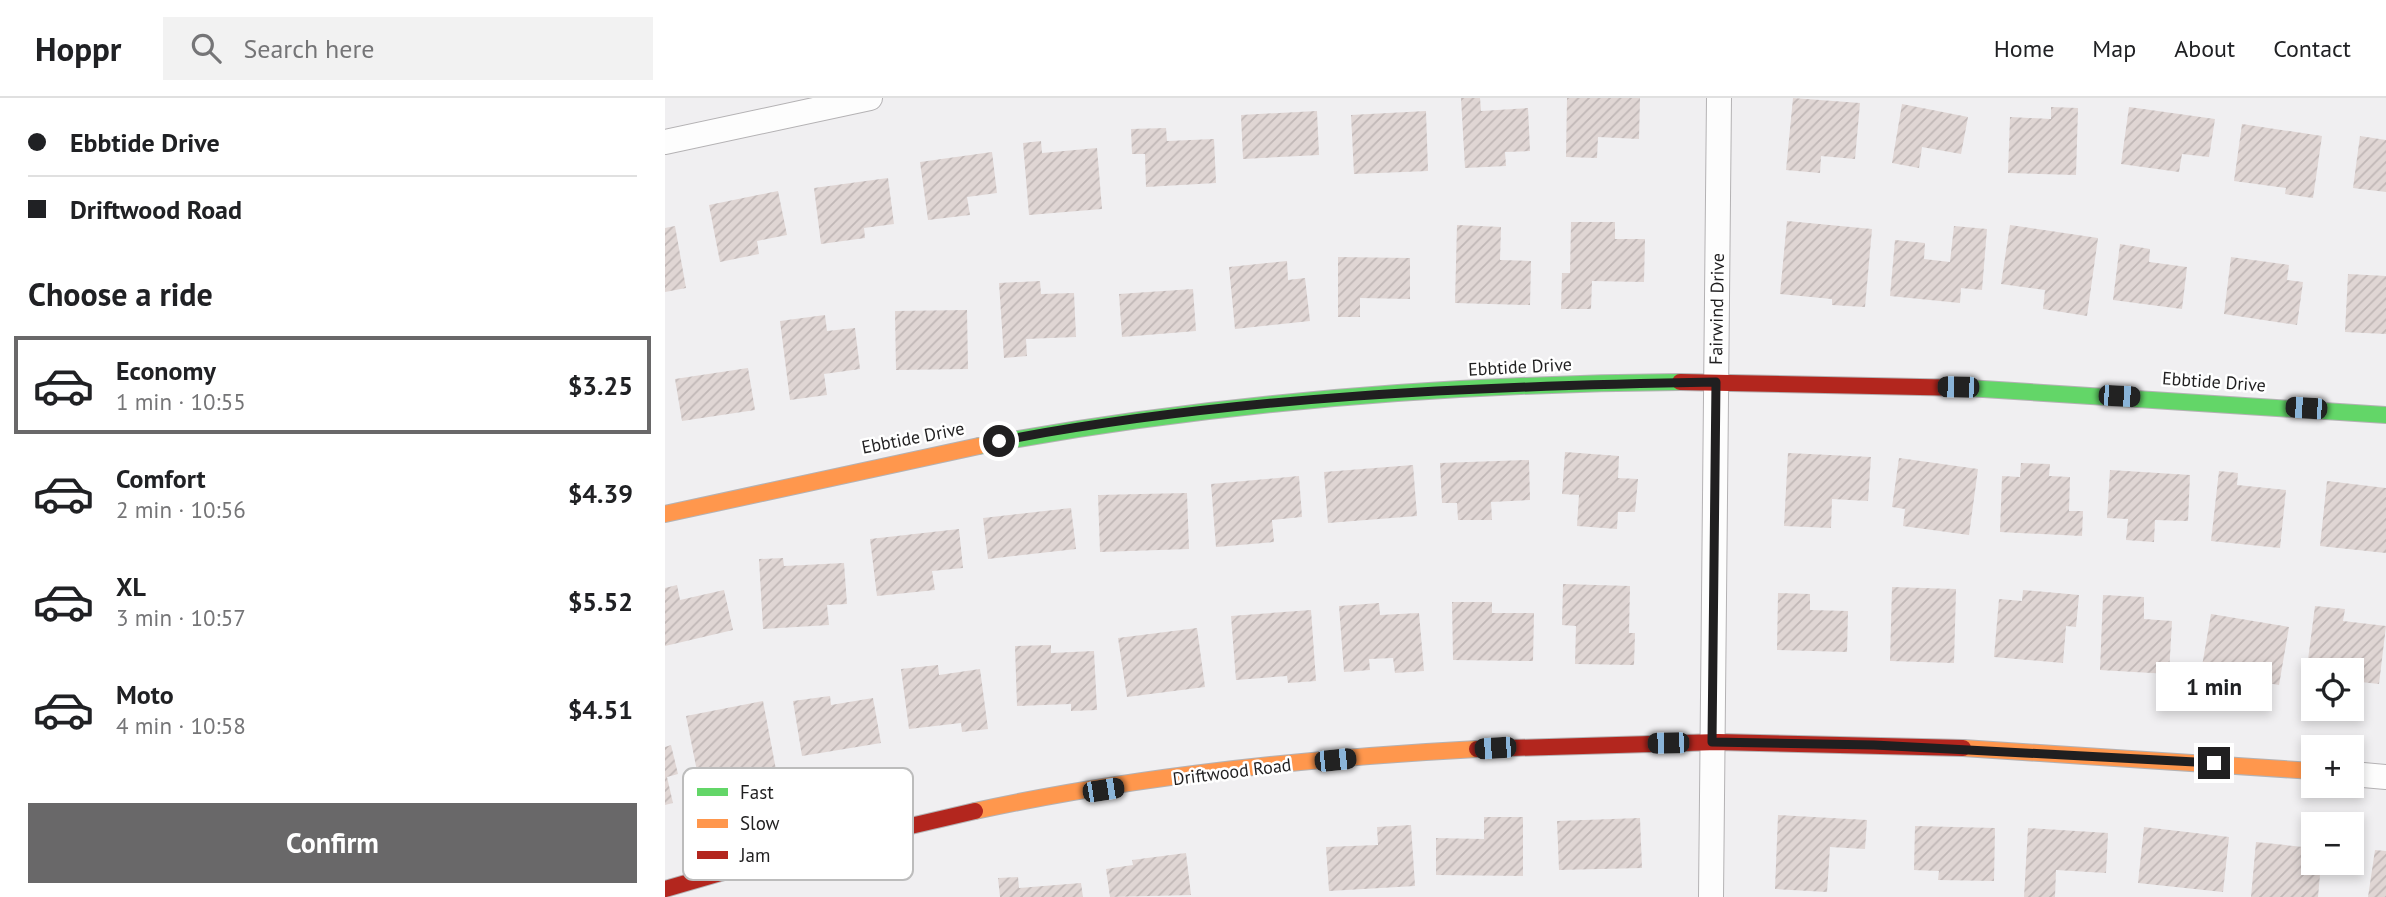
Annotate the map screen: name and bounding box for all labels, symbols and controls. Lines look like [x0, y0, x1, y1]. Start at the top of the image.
search box [163, 17, 653, 80]
text: Hoppr [35, 27, 121, 70]
icon: search [187, 29, 225, 67]
text: Search here [243, 32, 375, 65]
text: Home [1994, 33, 2054, 64]
text: Map [2092, 33, 2136, 64]
text: About [2174, 33, 2235, 64]
text: Contact [2273, 33, 2351, 64]
text: Ebbtide Drive [70, 126, 220, 159]
text: Driftwood Road [70, 193, 242, 226]
street label: Fairwind Drive [1704, 253, 1729, 365]
text: Choose a ride [28, 273, 213, 315]
street label: Ebbtide Drive [1467, 352, 1573, 381]
icon: car [32, 354, 95, 417]
text: Economy [116, 354, 216, 387]
street label: Ebbtide Drive [2161, 366, 2267, 397]
text: $3.25 [568, 369, 633, 402]
car [1937, 376, 1980, 398]
car [2098, 384, 2141, 408]
text: 1 min · 10:55 [116, 387, 246, 416]
car [2285, 396, 2328, 420]
street label: Ebbtide Drive [860, 416, 966, 459]
route start [983, 425, 1015, 457]
icon: car [32, 462, 95, 525]
text: Comfort [116, 462, 206, 495]
text: $4.39 [568, 477, 633, 510]
text: 2 min · 10:56 [116, 495, 246, 524]
icon: car [32, 570, 95, 633]
text: XL [116, 570, 146, 603]
text: $5.52 [568, 585, 633, 618]
text: 3 min · 10:57 [116, 603, 246, 632]
map controls [2301, 658, 2364, 875]
button: locate [2301, 658, 2364, 721]
callout: 1 min [2156, 662, 2272, 710]
text: 1 min [2186, 672, 2242, 701]
icon: car [32, 678, 95, 741]
text: Moto [116, 678, 174, 711]
text: $4.51 [568, 693, 633, 726]
text: 4 min · 10:58 [116, 711, 246, 740]
car [1647, 732, 1690, 754]
button: + [2301, 735, 2364, 798]
car [1474, 736, 1517, 760]
car [1314, 747, 1357, 773]
route end [2198, 747, 2230, 779]
street label: Driftwood Road [1171, 753, 1292, 790]
legend [683, 768, 913, 880]
car [1081, 776, 1126, 804]
text: Fast [740, 780, 774, 804]
button: Confirm [28, 803, 637, 883]
text: Slow [740, 811, 780, 835]
button: − [2301, 812, 2364, 875]
text: Jam [739, 843, 770, 867]

